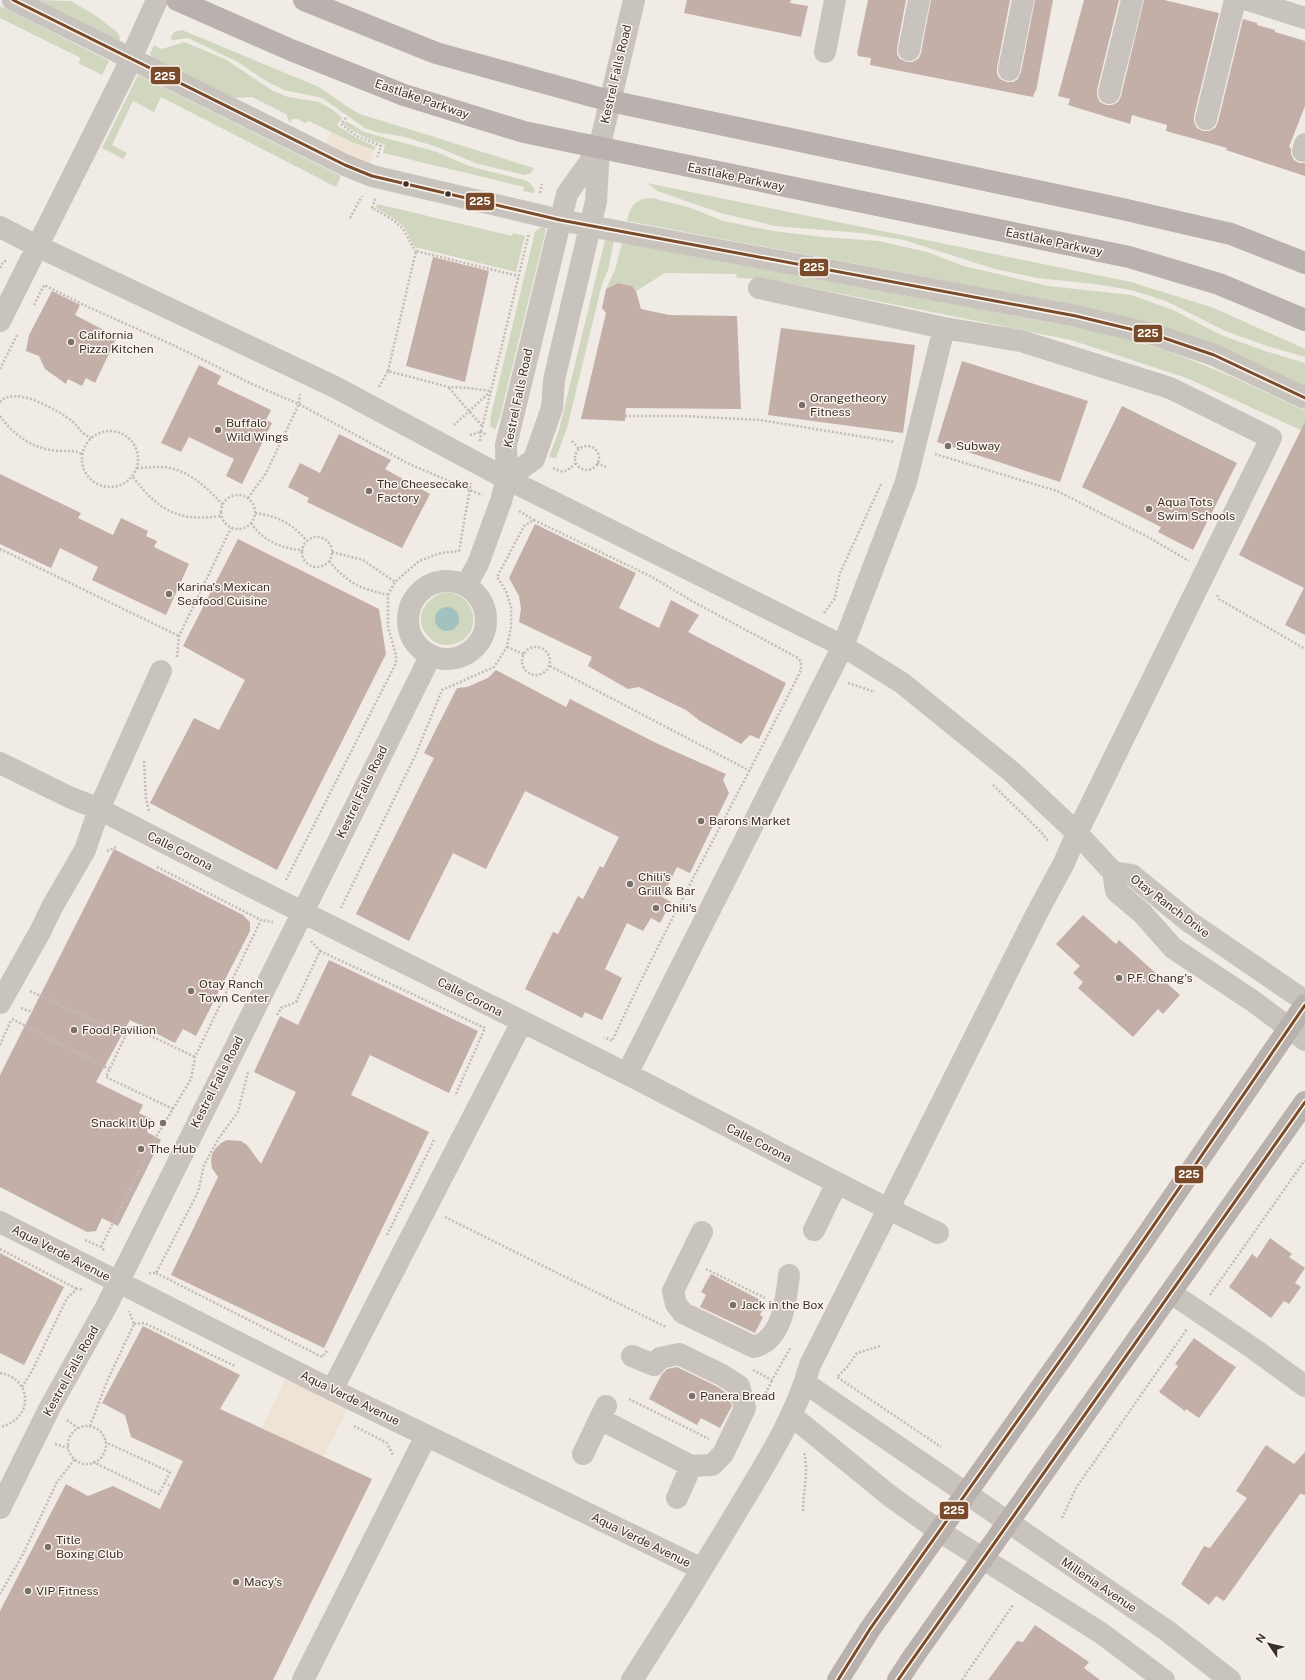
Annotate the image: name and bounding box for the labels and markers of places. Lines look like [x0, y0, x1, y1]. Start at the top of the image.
unlabelled marker [401, 179, 411, 189]
unlabelled marker [443, 189, 453, 199]
place label: California Pizza Kitchen [79, 328, 154, 356]
marker: California Pizza Kitchen [66, 337, 76, 347]
place label: Orangetheory Fitness [810, 391, 888, 419]
marker: Orangetheory Fitness [797, 400, 807, 410]
place label: Buffalo Wild Wings [226, 416, 288, 444]
marker: Buffalo Wild Wings [213, 425, 223, 435]
place label: Subway [956, 439, 1001, 453]
marker: Subway [943, 441, 953, 451]
place label: The Cheesecake Factory [377, 477, 469, 505]
marker: The Cheesecake Factory [364, 486, 374, 496]
place label: Aqua Tots Swim Schools [1157, 495, 1235, 523]
marker: Aqua Tots Swim Schools [1144, 504, 1154, 514]
place label: Karina's Mexican Seafood Cuisine [177, 580, 270, 608]
marker: Karina's Mexican Seafood Cuisine [164, 589, 174, 599]
place label: Barons Market [709, 814, 791, 828]
marker: Barons Market [696, 816, 706, 826]
place label: Chili's Grill & Bar [638, 870, 696, 898]
marker: Chili's Grill & Bar [625, 879, 635, 889]
place label: Chili's [664, 901, 697, 915]
marker: Chili's [651, 903, 661, 913]
place label: P.F. Chang's [1127, 971, 1192, 985]
marker: P.F. Chang's [1114, 973, 1124, 983]
place label: Otay Ranch Town Center [199, 977, 269, 1005]
marker: Otay Ranch Town Center [186, 986, 196, 996]
place label: Food Pavilion [82, 1023, 156, 1037]
marker: Food Pavilion [69, 1025, 79, 1035]
place label: Snack It Up [91, 1116, 155, 1130]
marker: Snack It Up [158, 1118, 168, 1128]
place label: The Hub [149, 1142, 196, 1156]
marker: The Hub [136, 1144, 146, 1154]
place label: Jack in the Box [741, 1298, 824, 1312]
marker: Jack in the Box [728, 1300, 738, 1310]
place label: Panera Bread [700, 1389, 775, 1403]
marker: Panera Bread [687, 1391, 697, 1401]
place label: Title Boxing Club [56, 1533, 124, 1561]
marker: Title Boxing Club [43, 1542, 53, 1552]
place label: Macy's [244, 1575, 282, 1589]
marker: Macy's [231, 1577, 241, 1587]
place label: VIP Fitness [36, 1584, 99, 1598]
marker: VIP Fitness [23, 1586, 33, 1596]

